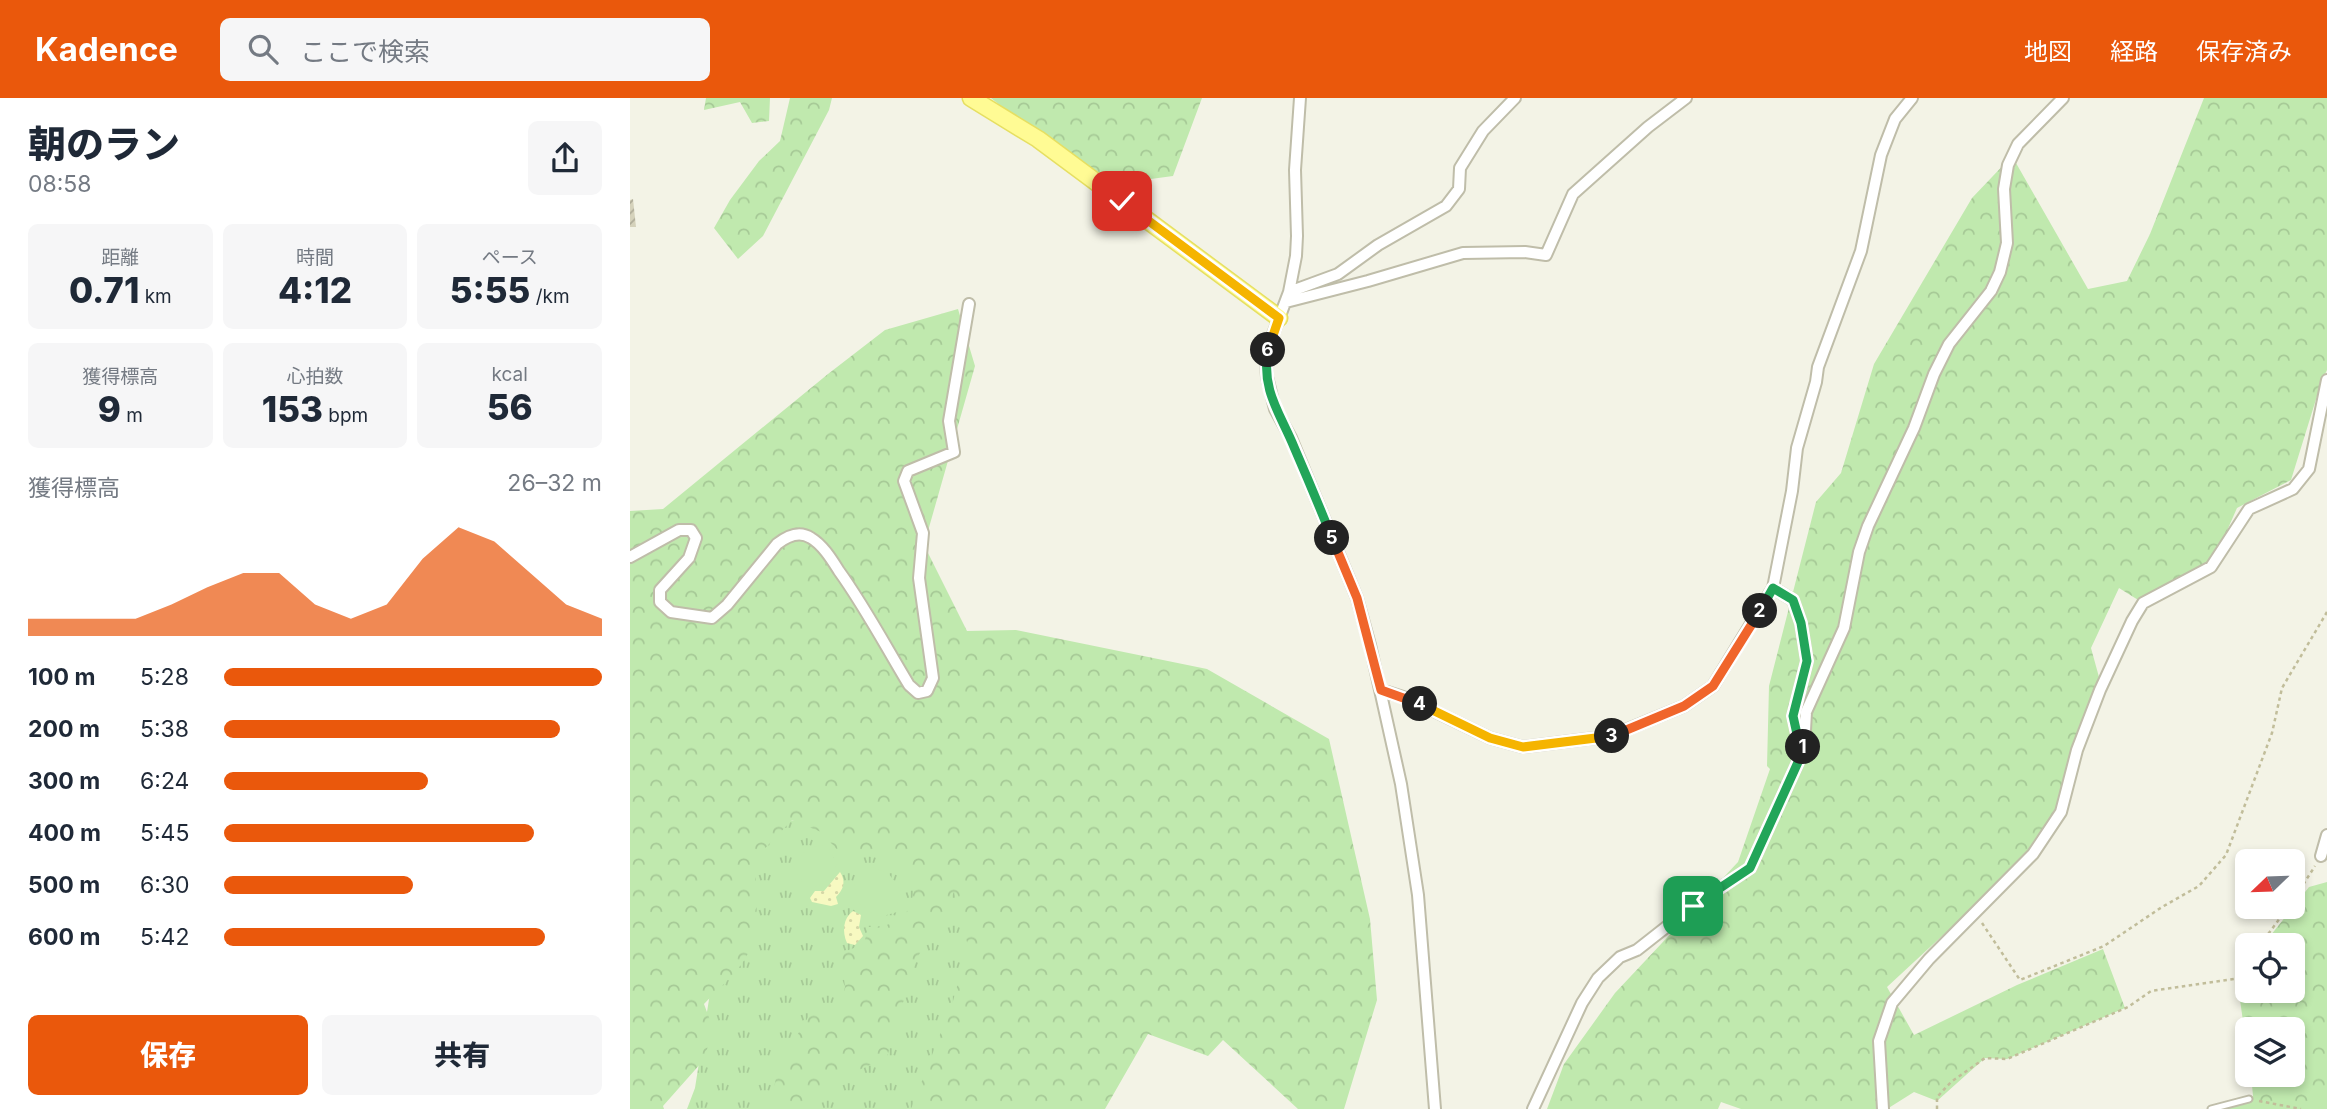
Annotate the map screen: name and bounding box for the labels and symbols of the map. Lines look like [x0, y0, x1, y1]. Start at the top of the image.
pin [1092, 171, 1152, 231]
pin: 6 [1250, 332, 1286, 368]
pin: 5 [1314, 520, 1350, 556]
pin: 2 [1742, 594, 1778, 628]
pin: 4 [1402, 686, 1438, 722]
pin: 3 [1594, 718, 1630, 754]
pin: 1 [1786, 730, 1820, 764]
north arrow [2235, 849, 2305, 919]
pin [1663, 876, 1723, 936]

